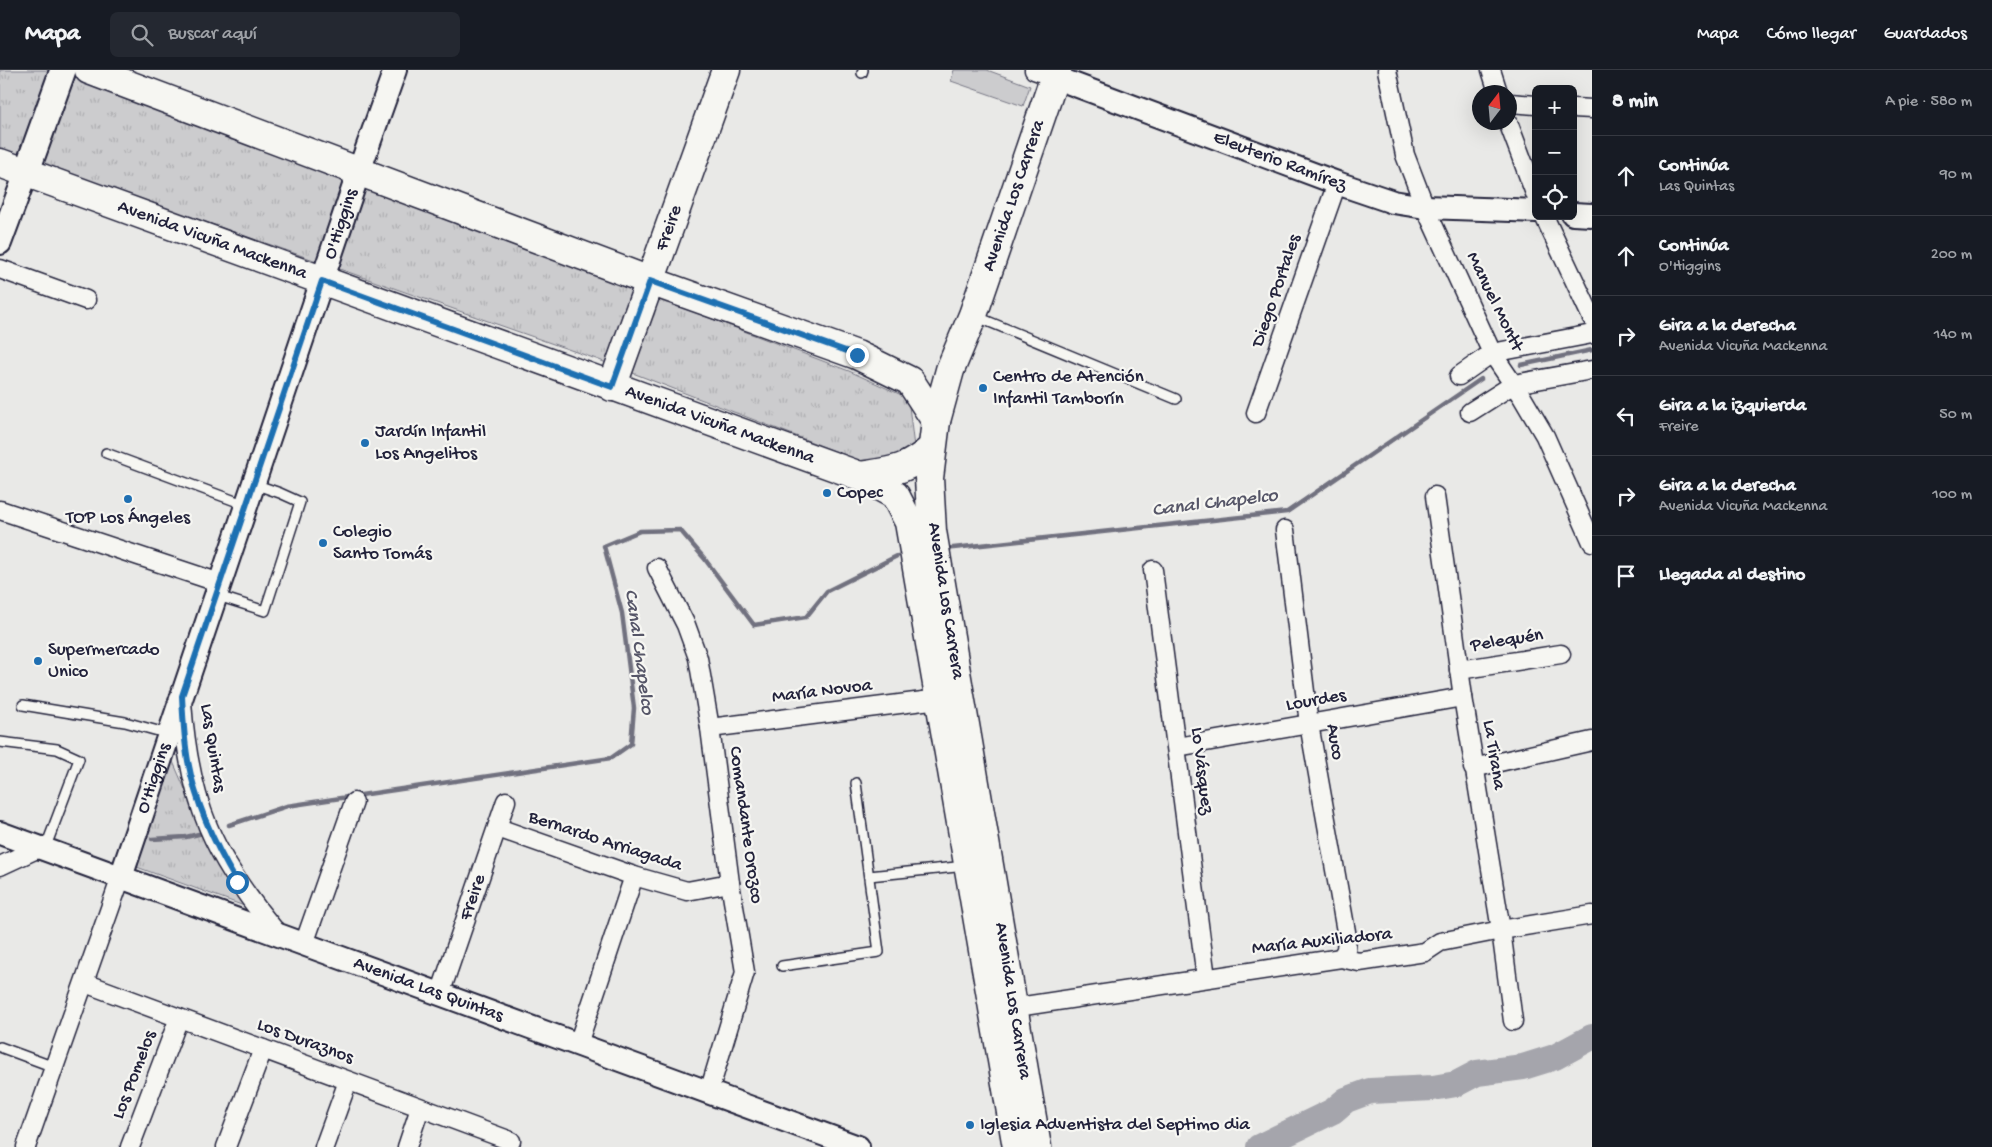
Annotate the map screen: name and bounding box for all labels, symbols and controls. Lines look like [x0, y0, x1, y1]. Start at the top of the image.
search box [110, 12, 460, 57]
text: Mapa [25, 20, 80, 49]
icon: search [128, 21, 156, 49]
text: Buscar aquí [168, 23, 257, 46]
text: Mapa [1697, 24, 1738, 45]
text: Cómo llegar [1766, 24, 1856, 45]
text: Guardados [1884, 24, 1967, 45]
north arrow [1472, 85, 1517, 130]
map controls [1532, 85, 1577, 220]
button: + [1532, 85, 1577, 130]
text: 8 min [1612, 90, 1658, 115]
text: A pie · 580 m [1885, 93, 1972, 112]
street label: Avenida Los Carrera [977, 116, 1051, 274]
street label: Eleuterio Ramírez [1210, 126, 1350, 197]
button: − [1532, 130, 1577, 175]
text: Continúa [1659, 155, 1729, 178]
icon: ahead [1612, 162, 1640, 190]
text: 90 m [1940, 166, 1972, 185]
button: locate [1532, 175, 1577, 220]
text: Las Quintas [1659, 178, 1734, 197]
street label: O'Higgins [319, 185, 364, 262]
street label: Avenida Vicuña Mackenna [114, 195, 312, 286]
street label: Freire [650, 202, 688, 255]
street label: Diego Portales [1246, 231, 1307, 352]
text: Continúa [1659, 235, 1729, 258]
icon: ahead [1612, 242, 1640, 270]
text: 200 m [1931, 246, 1972, 265]
street label: Manuel Montt [1460, 249, 1529, 357]
text: O'Higgins [1659, 258, 1720, 277]
text: Gira a la derecha [1659, 315, 1796, 338]
icon: right [1612, 322, 1640, 350]
text: 140 m [1934, 326, 1972, 345]
text: Avenida Vicuña Mackenna [1659, 338, 1827, 357]
route end [846, 344, 869, 367]
place label: Centro de Atención Infantil Tamborín [993, 366, 1144, 411]
street label: Avenida Vicuña Mackenna [622, 380, 819, 470]
marker: Centro de Atención Infantil Tamborín [977, 382, 989, 394]
text: Gira a la izquierda [1659, 395, 1806, 418]
icon: left [1612, 402, 1640, 430]
text: 50 m [1939, 406, 1972, 425]
text: Freire [1659, 418, 1699, 437]
place label: Jardín Infantil Los Angelitos [375, 421, 486, 466]
marker: Jardín Infantil Los Angelitos [359, 437, 371, 449]
text: Gira a la derecha [1659, 475, 1796, 498]
place label: Copec [837, 482, 883, 505]
icon: right [1612, 482, 1640, 510]
water label: Canal Chapelco [1151, 485, 1281, 523]
text: 100 m [1932, 486, 1972, 505]
marker: Copec [821, 487, 833, 499]
marker: TOP Los Ángeles [122, 493, 134, 505]
text: Avenida Vicuña Mackenna [1659, 498, 1827, 517]
place label: TOP Los Ángeles [65, 507, 191, 530]
place label: Colegio Santo Tomás [333, 521, 433, 566]
street label: Avenida Los Carrera [921, 521, 969, 682]
marker: Colegio Santo Tomás [317, 537, 329, 549]
icon: arrive [1612, 562, 1640, 590]
text: Llegada al destino [1659, 564, 1805, 587]
water label: Canal Chapelco [618, 588, 658, 718]
street label: Pelequén [1468, 624, 1545, 658]
place label: Supermercado Unico [48, 639, 160, 684]
marker: Supermercado Unico [32, 655, 44, 667]
street label: María Novoa [771, 674, 875, 710]
street label: Lourdes [1284, 684, 1349, 718]
street label: Las Quintas [194, 702, 230, 795]
street label: La Tirana [1476, 718, 1510, 793]
street label: Auco [1320, 722, 1349, 762]
street label: Lo Vásquez [1184, 726, 1218, 817]
street label: O'Higgins [132, 739, 177, 817]
street label: Comandante Orozco [723, 745, 767, 905]
street label: Bernardo Arriagada [524, 806, 686, 878]
route start [226, 871, 249, 894]
street label: Freire [454, 871, 492, 924]
street label: Avenida Los Carrera [988, 921, 1036, 1082]
street label: María Auxiliadora [1251, 923, 1395, 961]
street label: Avenida Las Quintas [350, 952, 507, 1028]
street label: Los Duraznos [254, 1014, 357, 1070]
street label: Los Pomelos [108, 1027, 163, 1123]
place label: Iglesia Adventista del Septimo dia [980, 1114, 1251, 1137]
marker: Iglesia Adventista del Septimo dia [964, 1119, 976, 1131]

